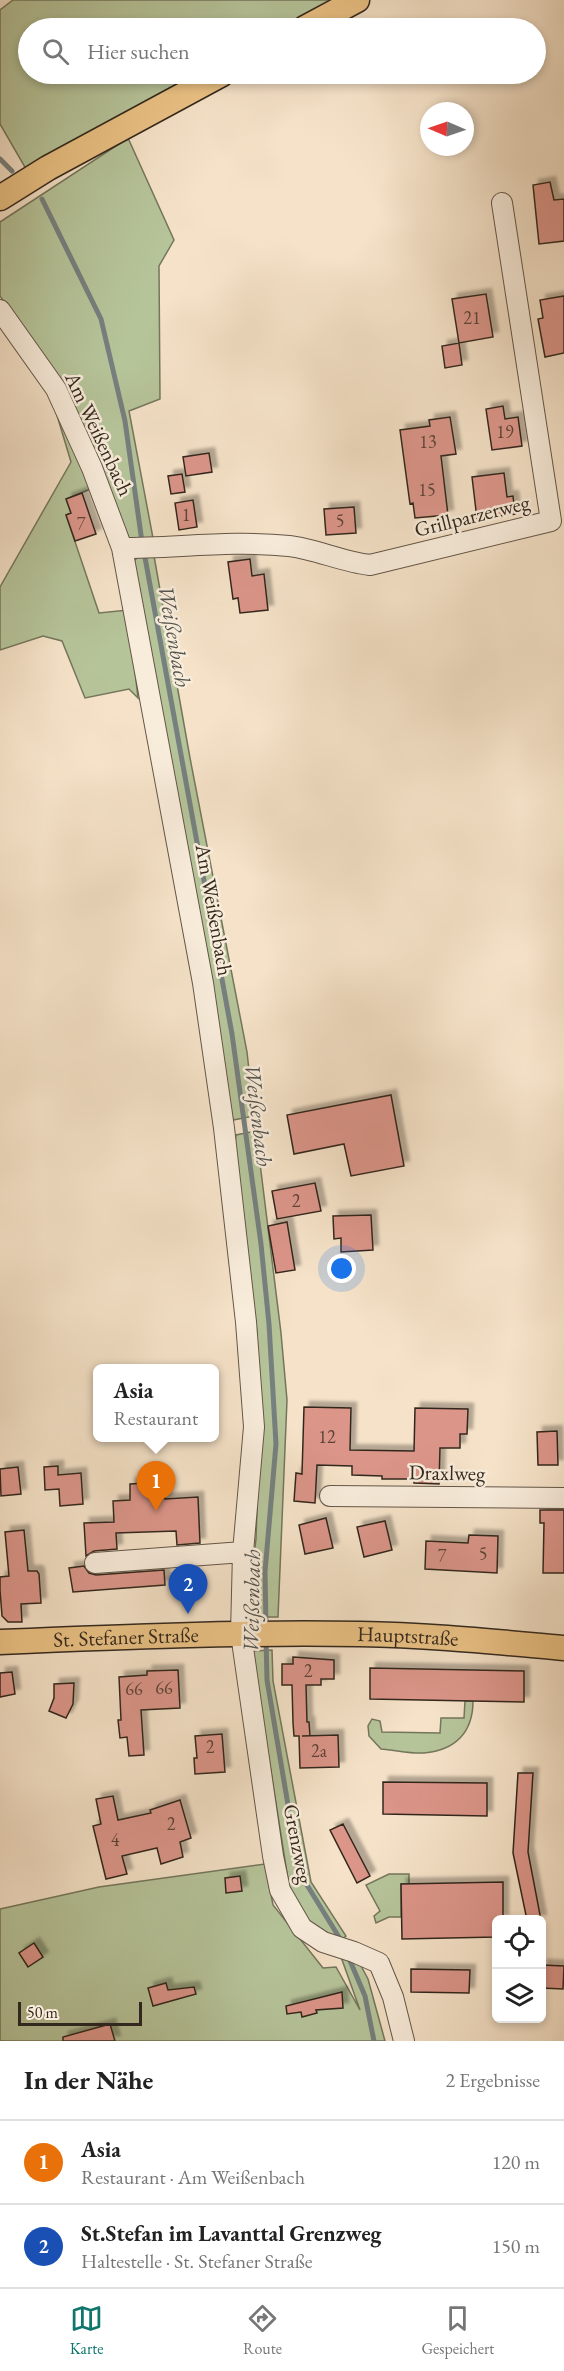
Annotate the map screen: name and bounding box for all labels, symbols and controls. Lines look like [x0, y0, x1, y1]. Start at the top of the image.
search box [18, 18, 546, 84]
icon: search [39, 35, 72, 68]
text: Hier suchen [87, 37, 190, 66]
north arrow [420, 102, 474, 156]
house number: 21 [463, 306, 481, 329]
street label: Am Weißenbach [59, 367, 140, 500]
house number: 19 [496, 420, 514, 443]
house number: 13 [419, 430, 437, 453]
house number: 15 [418, 478, 436, 501]
street label: Grillparzerweg [411, 488, 533, 543]
house number: 1 [182, 503, 190, 526]
house number: 5 [336, 509, 344, 532]
house number: 7 [77, 512, 86, 535]
water label: Weißenbach [151, 583, 198, 690]
street label: Am Weißenbach [189, 841, 239, 978]
water label: Weißenbach [238, 1062, 279, 1168]
house number: 2 [292, 1189, 301, 1212]
your location [327, 1254, 356, 1283]
popup [93, 1364, 219, 1442]
text: Asia [114, 1376, 153, 1405]
text: Restaurant [114, 1405, 198, 1431]
house number: 12 [318, 1425, 336, 1448]
street label: Draxlweg [409, 1458, 486, 1487]
pin: 1 [136, 1462, 176, 1511]
house number: 5 [479, 1542, 487, 1565]
house number: 7 [438, 1544, 447, 1567]
water label: Weißenbach [236, 1549, 267, 1653]
pin: 2 [168, 1564, 207, 1614]
street label: Hauptstraße [357, 1620, 460, 1652]
street label: St. Stefaner Straße [53, 1621, 199, 1653]
house number: 2 [304, 1659, 313, 1682]
house number: 66 [155, 1676, 173, 1699]
house number: 66 [125, 1677, 143, 1700]
house number: 2 [206, 1735, 215, 1758]
house number: 2a [311, 1739, 328, 1762]
street label: Grenzweg [278, 1802, 320, 1887]
house number: 2 [167, 1812, 176, 1835]
house number: 4 [111, 1828, 120, 1851]
map controls [492, 1915, 546, 2023]
button: locate [492, 1915, 546, 1969]
button: layers [492, 1969, 546, 2023]
scale bar [18, 1999, 142, 2026]
text: 50 m [27, 2002, 58, 2023]
text: In der Nähe [24, 2063, 153, 2097]
text: 2 Ergebnisse [445, 2067, 540, 2093]
text: Asia [81, 2135, 121, 2164]
text: 1 [38, 2149, 49, 2175]
text: 120 m [492, 2149, 540, 2175]
text: Restaurant · Am Weißenbach [81, 2164, 305, 2190]
text: St.Stefan im Lavanttal Grenzweg [81, 2219, 382, 2248]
text: 2 [38, 2233, 49, 2259]
text: 150 m [492, 2233, 540, 2259]
text: Haltestelle · St. Stefaner Straße [81, 2248, 313, 2274]
tab: Karte [70, 2302, 104, 2359]
tab: Route [243, 2302, 282, 2359]
tab: Gespeichert [421, 2302, 494, 2359]

